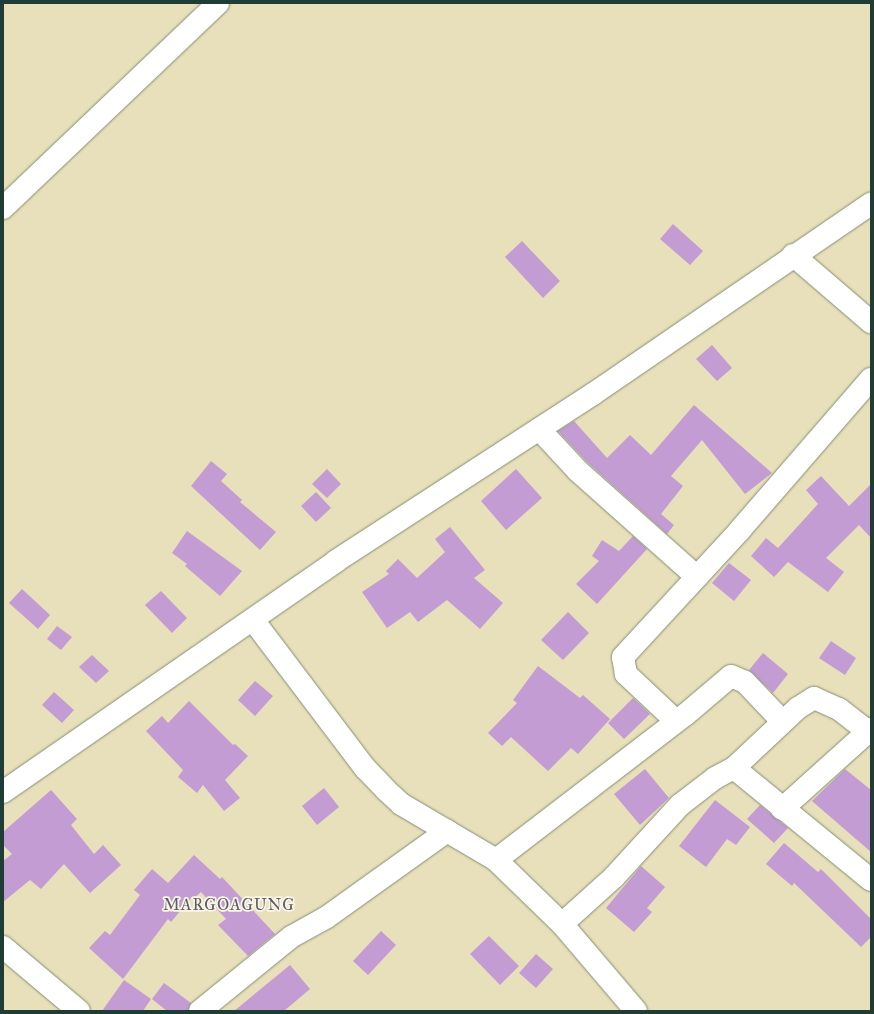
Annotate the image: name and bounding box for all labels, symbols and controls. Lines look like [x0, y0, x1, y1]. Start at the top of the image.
district label: MARGOAGUNG [163, 895, 295, 915]

